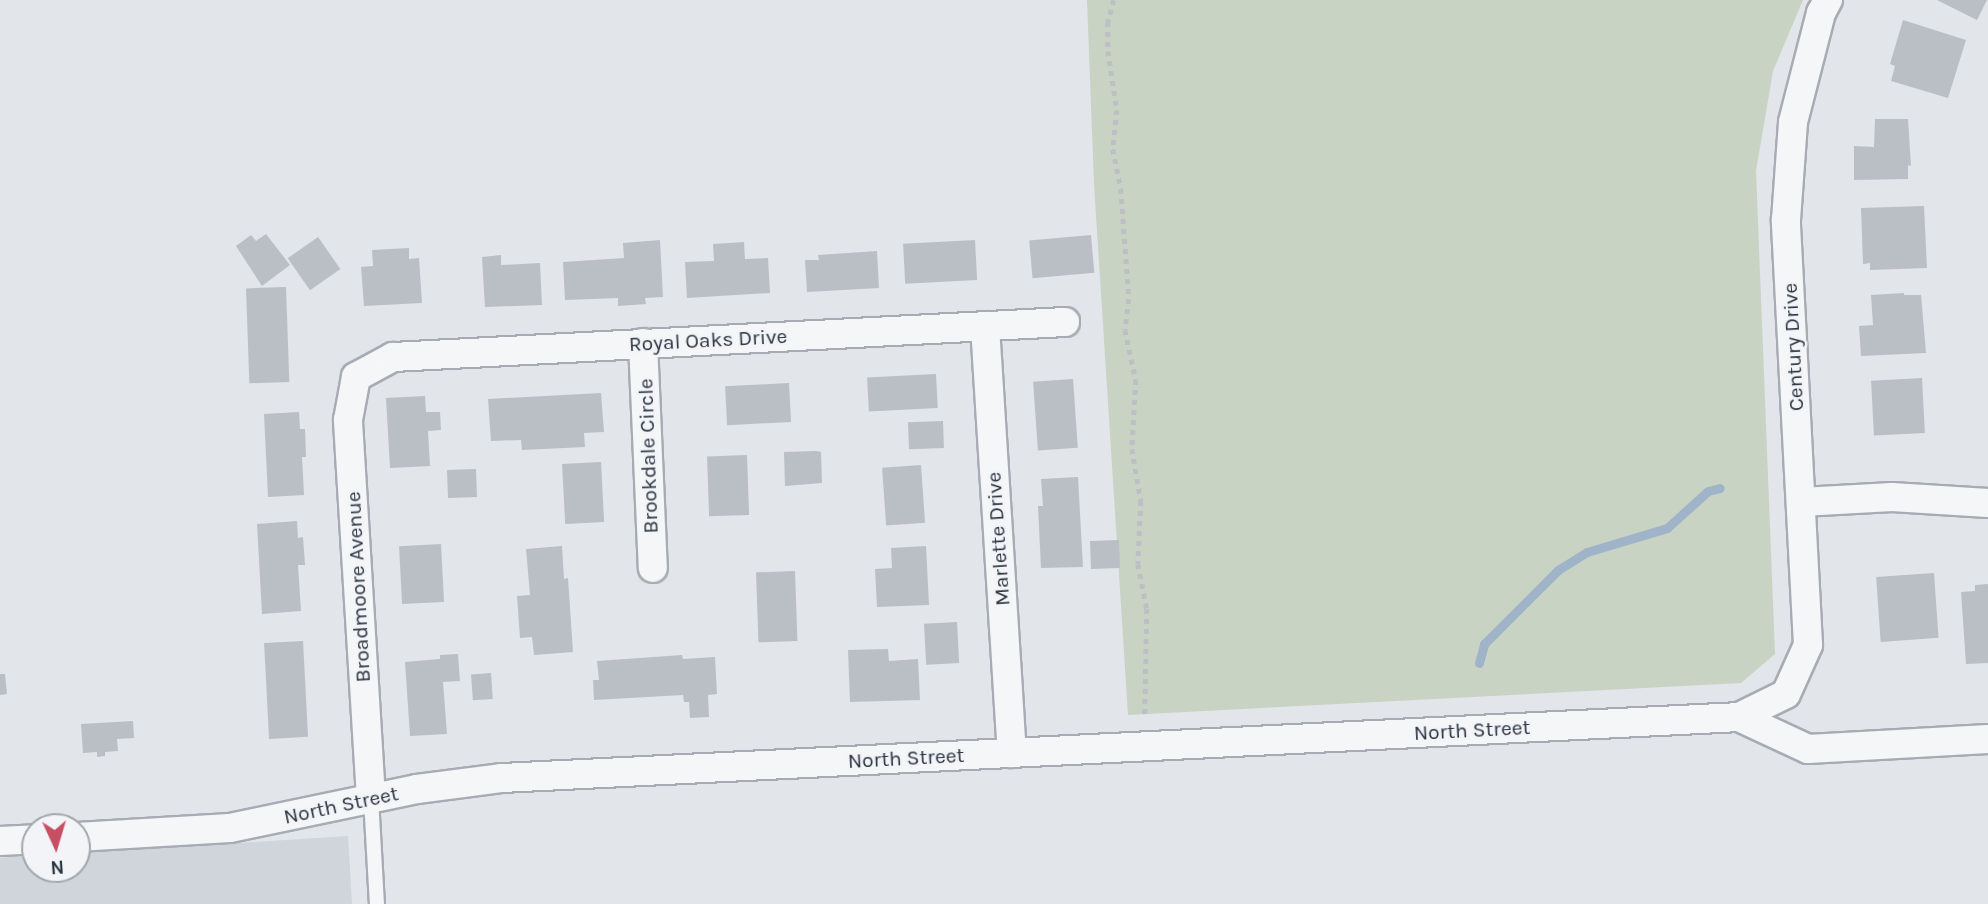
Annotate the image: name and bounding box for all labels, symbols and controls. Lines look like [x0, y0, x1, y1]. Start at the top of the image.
street label: Century Drive [1777, 282, 1809, 412]
street label: Royal Oaks Drive [628, 323, 788, 357]
street label: Brookdale Circle [633, 378, 663, 534]
street label: Marlette Drive [981, 471, 1015, 607]
street label: Broadmoore Avenue [340, 491, 376, 683]
street label: North Street [1413, 714, 1531, 746]
street label: North Street [847, 742, 965, 774]
street label: North Street [281, 781, 401, 829]
north arrow [21, 813, 91, 883]
text: N [50, 856, 65, 878]

